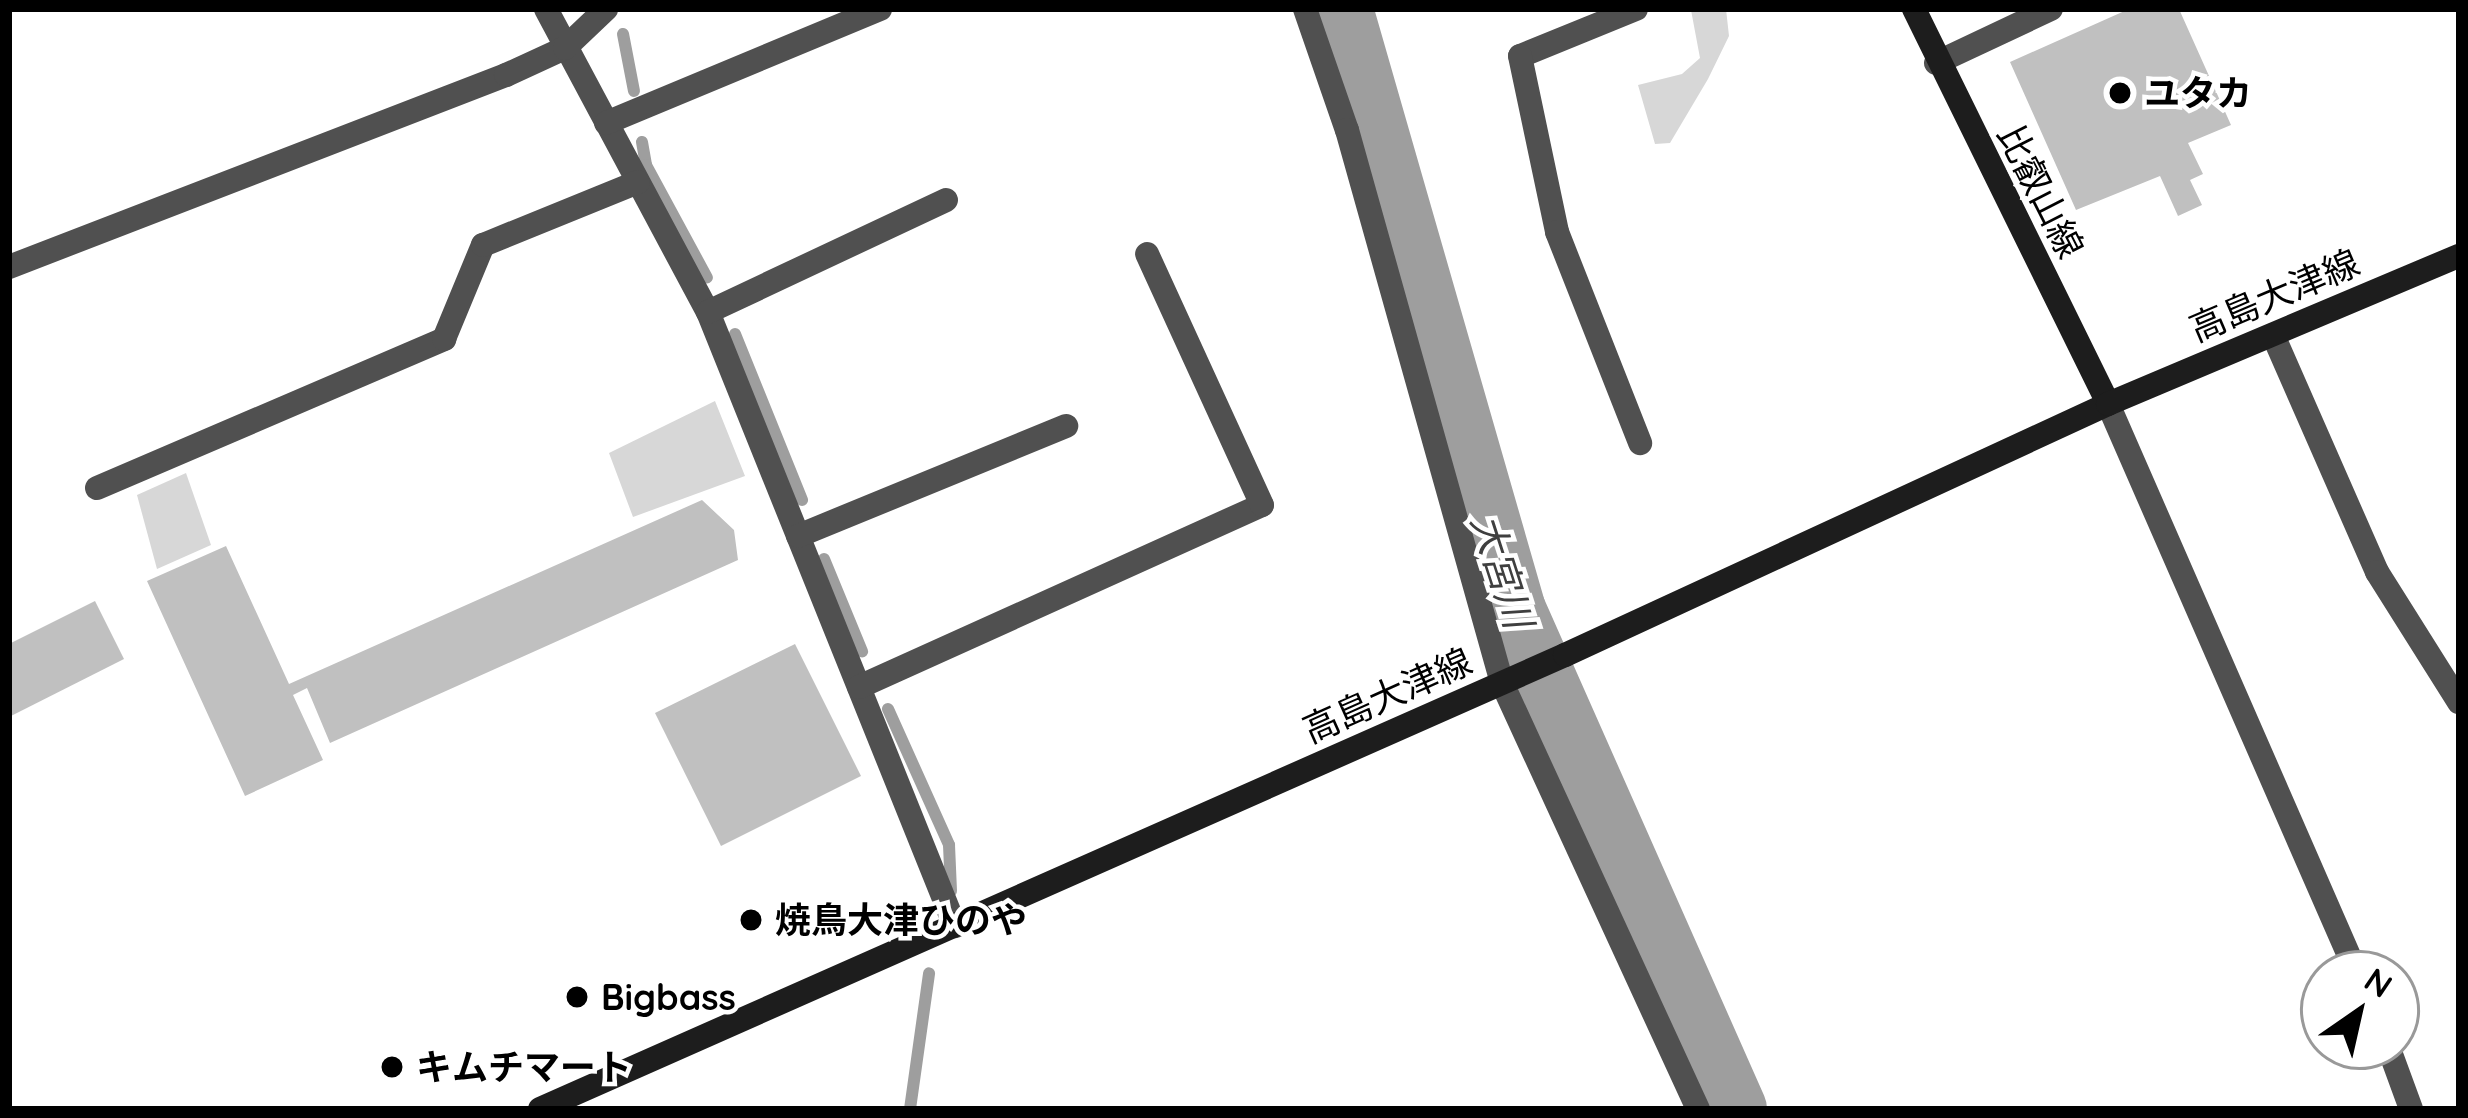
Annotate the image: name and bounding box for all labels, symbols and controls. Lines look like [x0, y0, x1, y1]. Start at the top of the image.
place label: ユタカ [2144, 71, 2252, 115]
marker: ユタカ [2107, 80, 2133, 106]
street label: 比叡山線 [1989, 117, 2093, 265]
street label: 高島大津線 [2183, 240, 2365, 350]
water label: 大宮川 [1462, 508, 1542, 634]
street label: 高島大津線 [1296, 639, 1478, 751]
place label: 焼鳥大津ひのや [775, 898, 1027, 942]
marker: 焼鳥大津ひのや [738, 907, 764, 933]
north arrow [2300, 950, 2420, 1070]
text: N [2357, 958, 2400, 1006]
place label: Bigbass [601, 975, 736, 1019]
marker: Bigbass [564, 984, 590, 1010]
place label: キムチマート [416, 1045, 632, 1089]
marker: キムチマート [379, 1054, 405, 1080]

